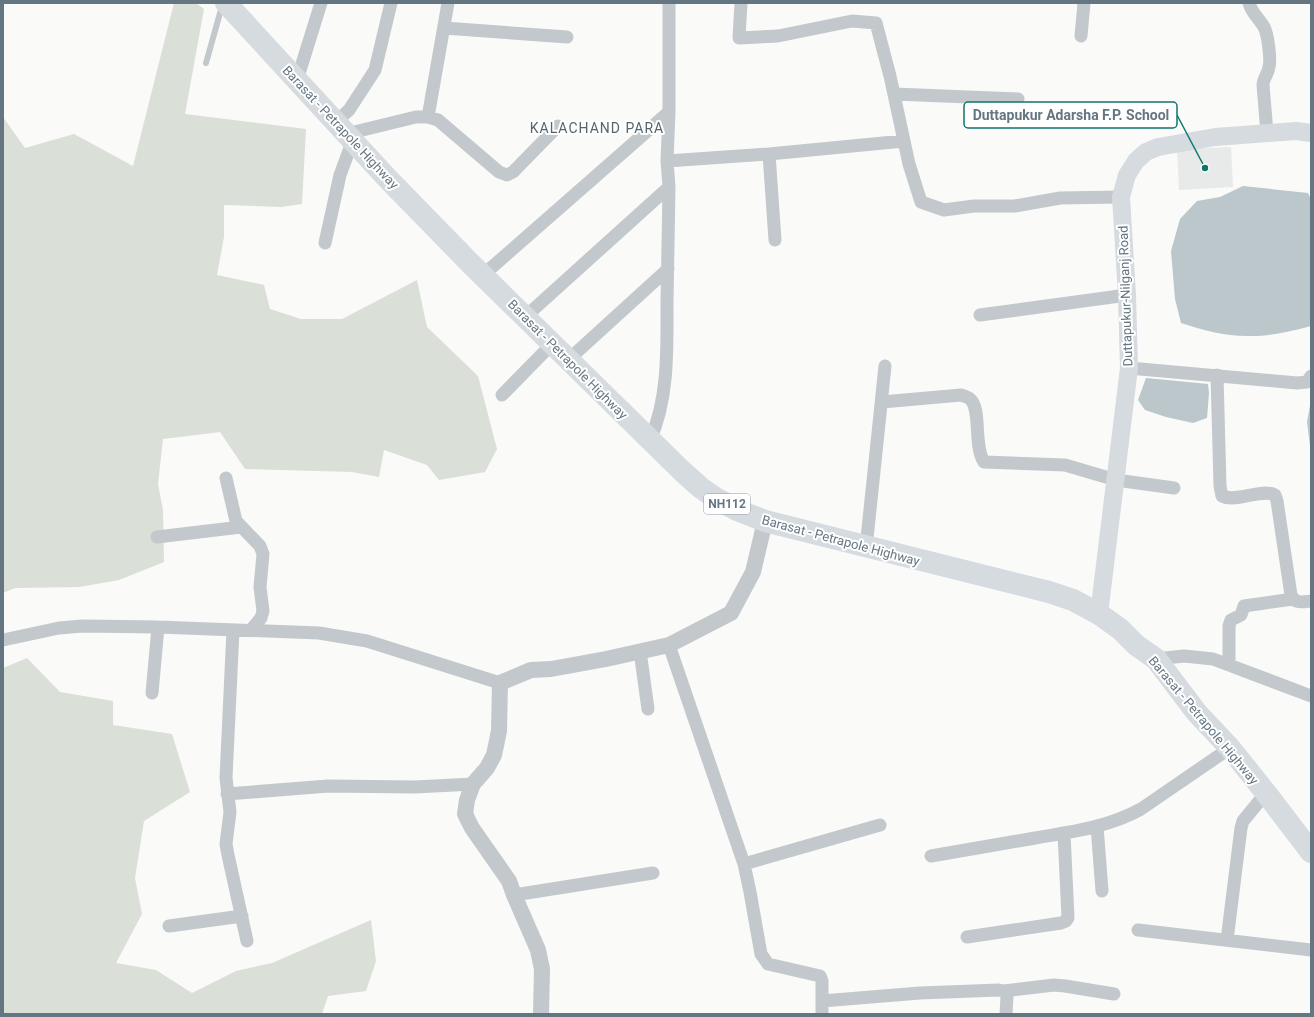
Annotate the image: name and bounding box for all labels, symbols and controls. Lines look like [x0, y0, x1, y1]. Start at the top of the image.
street label: Barasat - Petrapole Highway [280, 63, 402, 192]
callout: Duttapukur Adarsha F.P. School [964, 102, 1177, 128]
text: Duttapukur Adarsha F.P. School [973, 107, 1169, 123]
district label: KALACHAND PARA [530, 120, 664, 136]
street label: Duttapukur-Nilganj Road [1116, 225, 1135, 367]
street label: Barasat - Petrapole Highway [505, 297, 630, 422]
road number: NH112 [704, 494, 750, 514]
street label: Barasat - Petrapole Highway [760, 512, 921, 569]
street label: Barasat - Petrapole Highway [1146, 653, 1262, 787]

